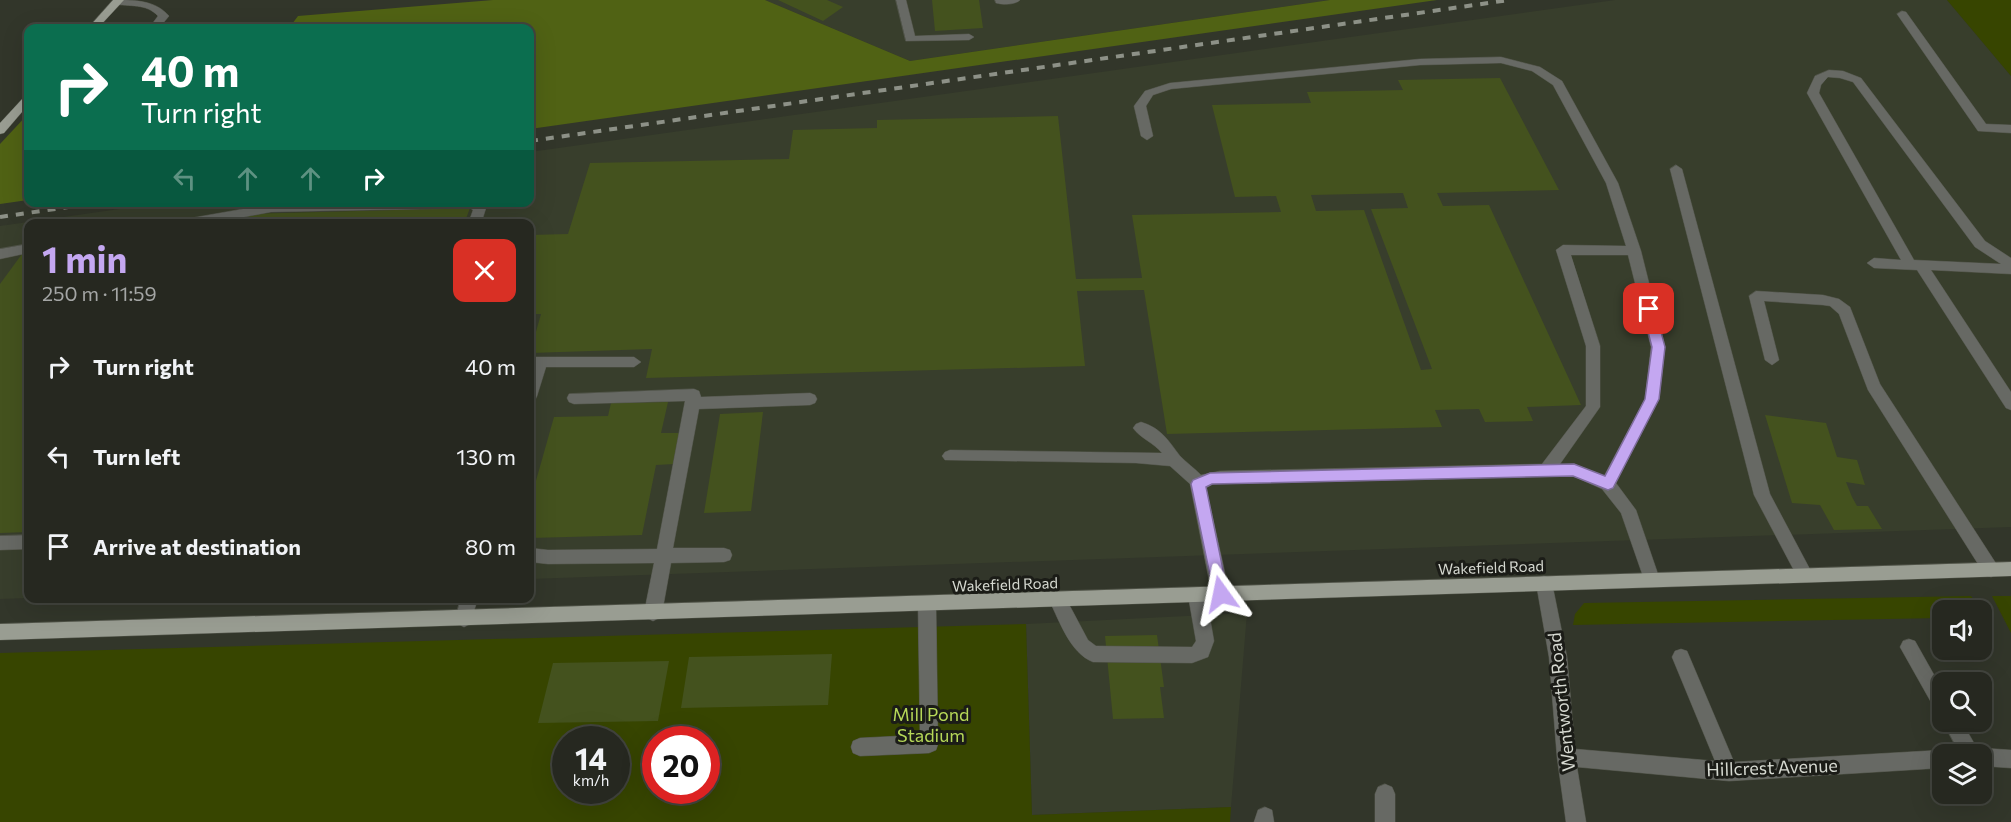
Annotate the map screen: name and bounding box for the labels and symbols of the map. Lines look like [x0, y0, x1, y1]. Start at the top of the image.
pin [1623, 283, 1674, 334]
street label: Wakefield Road [1438, 556, 1544, 578]
position arrow [1189, 562, 1253, 626]
street label: Wakefield Road [952, 573, 1058, 595]
street label: Wentworth Road [1543, 631, 1579, 773]
park label: Mill Pond Stadium [893, 703, 969, 746]
speed limit sign: 20 [642, 726, 720, 804]
street label: Hillcrest Avenue [1706, 754, 1838, 780]

